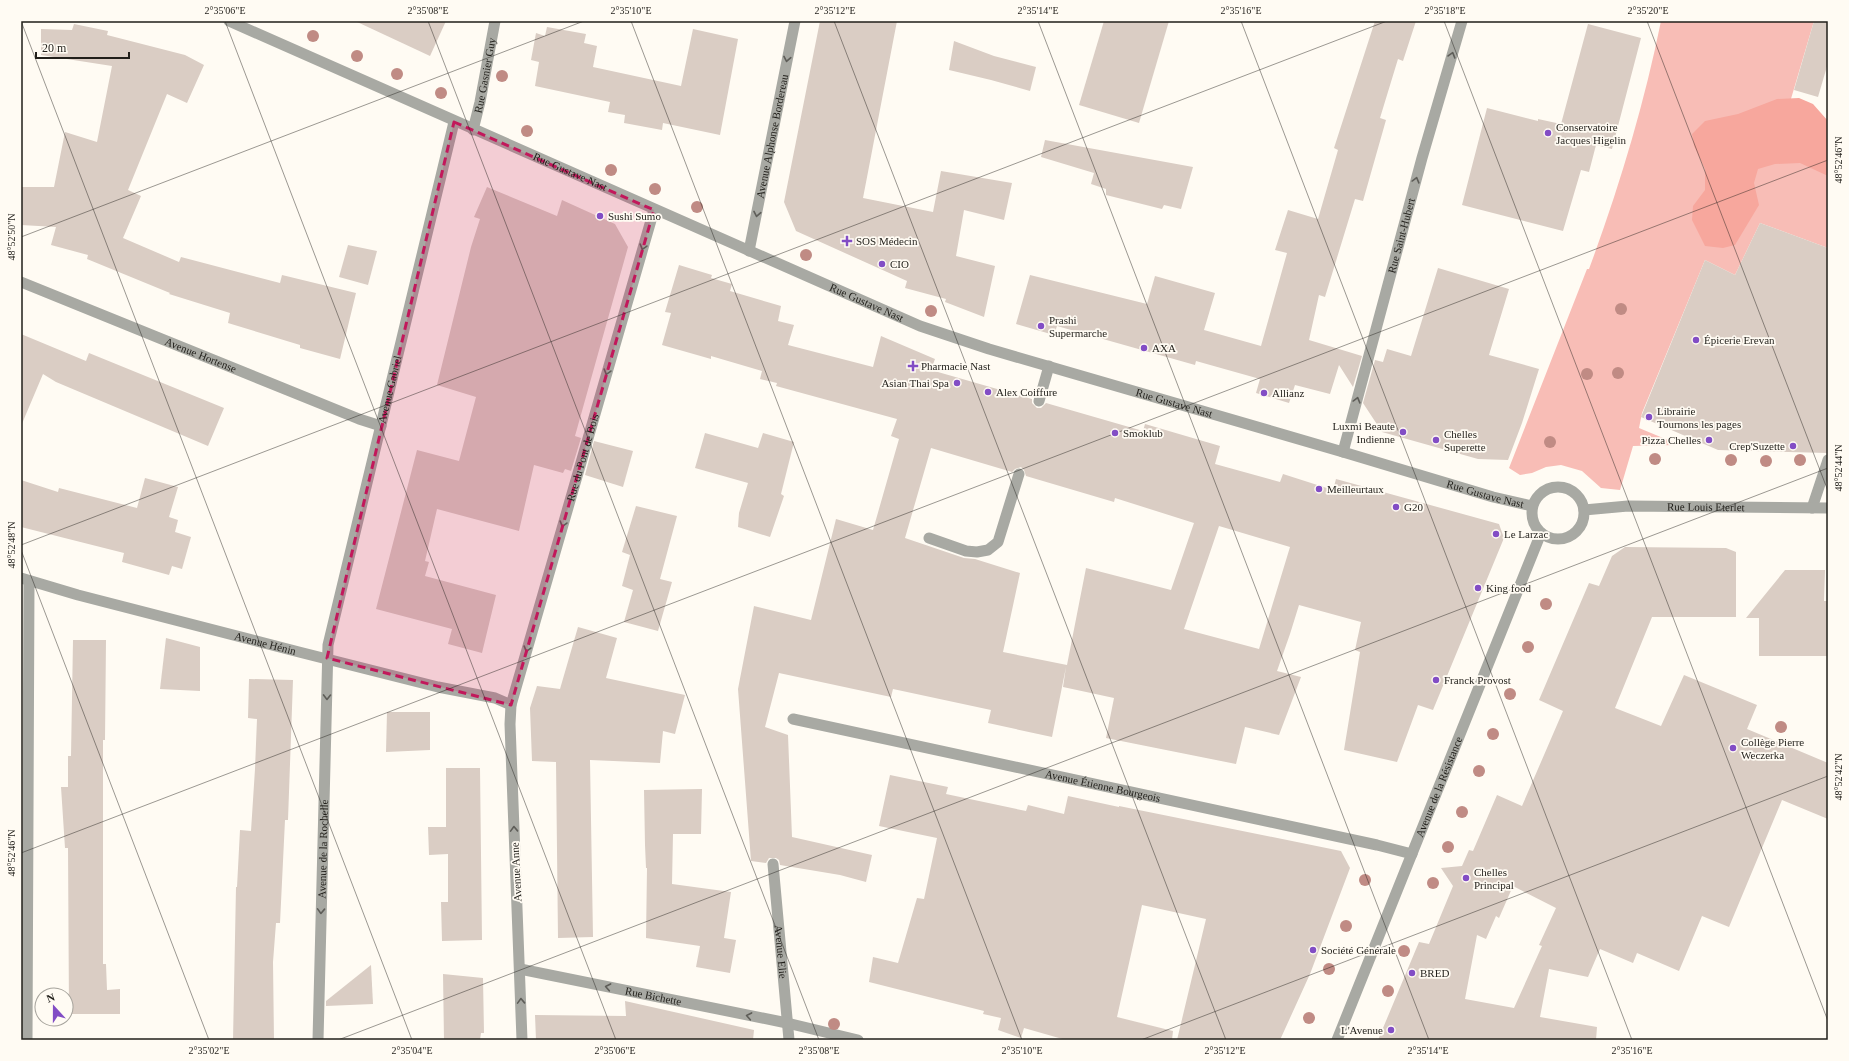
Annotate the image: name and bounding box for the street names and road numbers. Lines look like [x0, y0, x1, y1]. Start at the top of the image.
street label: Rue Gasnier Guy [471, 36, 498, 114]
street label: Avenue Alphonse Bordereau [754, 73, 790, 199]
street label: Rue Gustave Nast [531, 150, 609, 193]
street label: Rue Saint-Hubert [1385, 197, 1417, 275]
street label: Rue Gustave Nast [828, 281, 905, 324]
street label: Avenue Hortense [163, 335, 238, 375]
street label: Avenue Gabriel [376, 354, 404, 424]
street label: Rue Gustave Nast [1134, 386, 1214, 420]
street label: Rue du Pont de Bois [564, 412, 601, 503]
street label: Rue Gustave Nast [1445, 477, 1525, 510]
street label: Rue Louis Eterlet [1667, 500, 1745, 513]
street label: Avenue Hénin [233, 630, 298, 657]
street label: Avenue de la Résistance [1413, 735, 1465, 839]
street label: Avenue Étienne Bourgeois [1044, 768, 1162, 804]
street label: Avenue de la Rochelle [316, 799, 330, 899]
street label: Avenue Anne [508, 842, 524, 902]
street label: Avenue Elie [773, 924, 789, 979]
street label: Rue Bichette [624, 984, 683, 1008]

